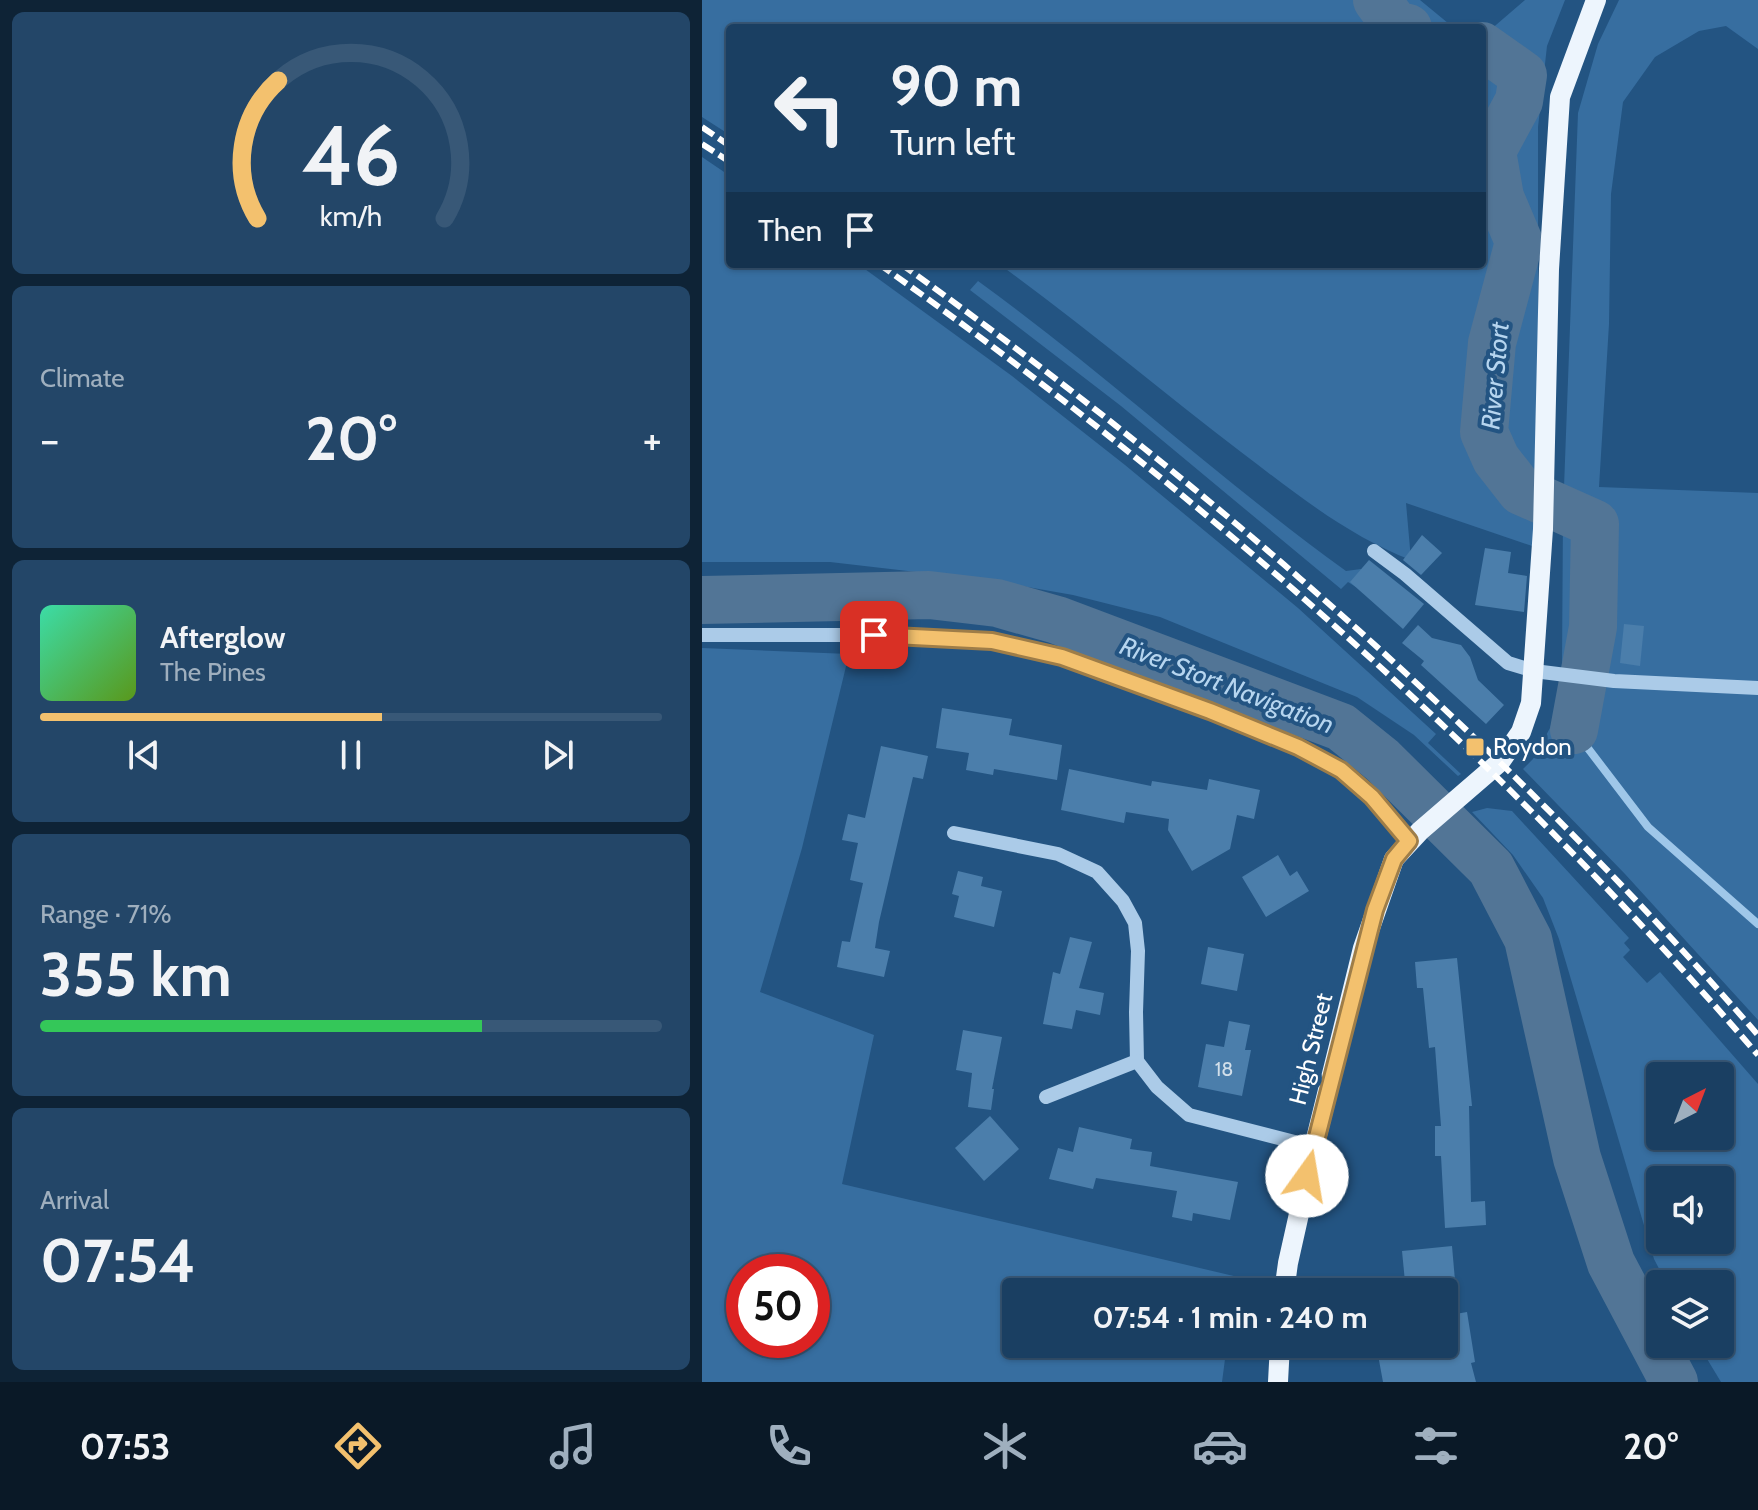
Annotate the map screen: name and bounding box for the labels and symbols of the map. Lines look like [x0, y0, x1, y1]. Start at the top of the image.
water label: River Stort [1474, 320, 1516, 431]
pin [840, 601, 908, 669]
water label: River Stort Navigation [1116, 630, 1338, 740]
place label: Roydon [1493, 732, 1572, 761]
marker: Roydon [1464, 736, 1486, 758]
street label: High Street [1283, 990, 1338, 1108]
house number: 18 [1215, 1057, 1233, 1081]
north arrow [1646, 1062, 1734, 1150]
position arrow [1265, 1134, 1349, 1218]
speed limit sign: 50 [726, 1254, 830, 1358]

